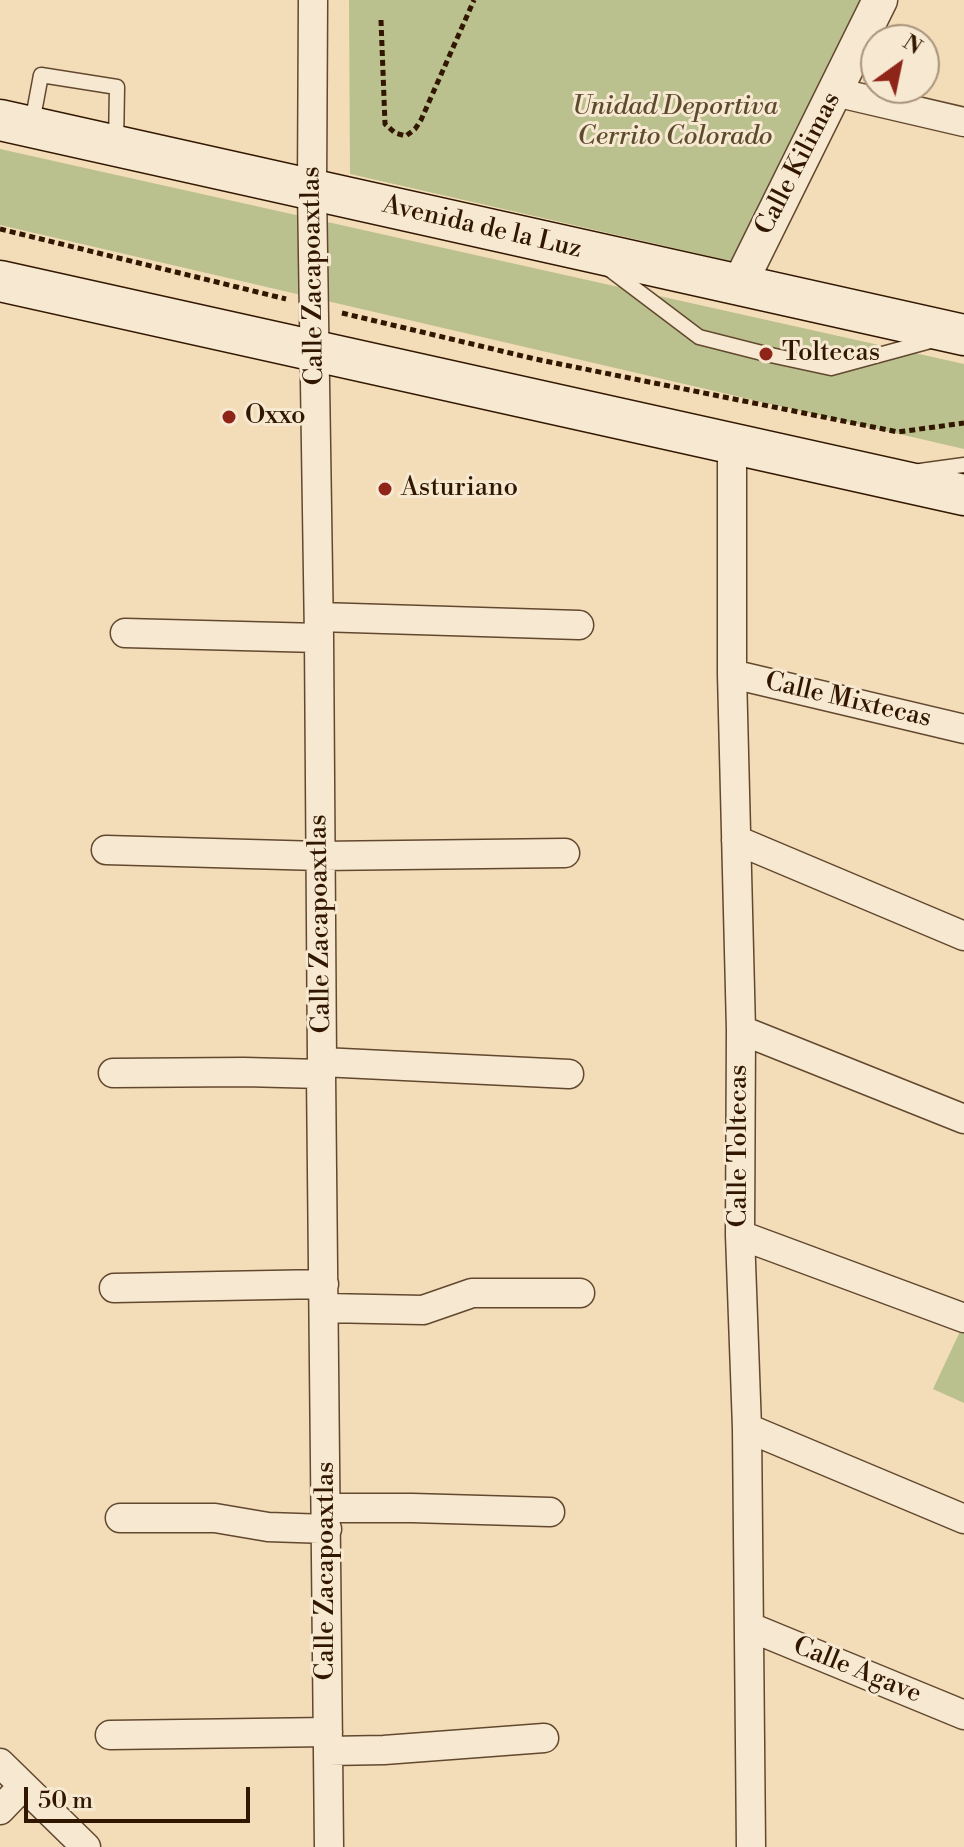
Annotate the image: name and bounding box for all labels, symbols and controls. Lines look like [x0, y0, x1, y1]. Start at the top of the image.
north arrow [860, 24, 940, 104]
text: N [898, 29, 927, 61]
street label: Calle Kilimas [750, 87, 848, 241]
park label: Unidad Deportiva Cerrito Colorado [572, 92, 778, 154]
street label: Calle Zacapoaxtlas [296, 166, 332, 386]
street label: Avenida de la Luz [379, 190, 585, 266]
place label: Toltecas [782, 338, 880, 370]
marker: Toltecas [757, 345, 775, 363]
place label: Oxxo [245, 401, 306, 433]
marker: Oxxo [220, 408, 238, 426]
place label: Asturiano [401, 473, 518, 505]
marker: Asturiano [376, 480, 394, 498]
street label: Calle Mixtecas [762, 667, 934, 735]
street label: Calle Zacapoaxtlas [303, 814, 339, 1034]
street label: Calle Toltecas [724, 1065, 756, 1227]
street label: Calle Zacapoaxtlas [311, 1462, 343, 1680]
street label: Calle Agave [788, 1631, 926, 1711]
scale bar [28, 1771, 254, 1821]
text: 50 m [38, 1786, 93, 1816]

